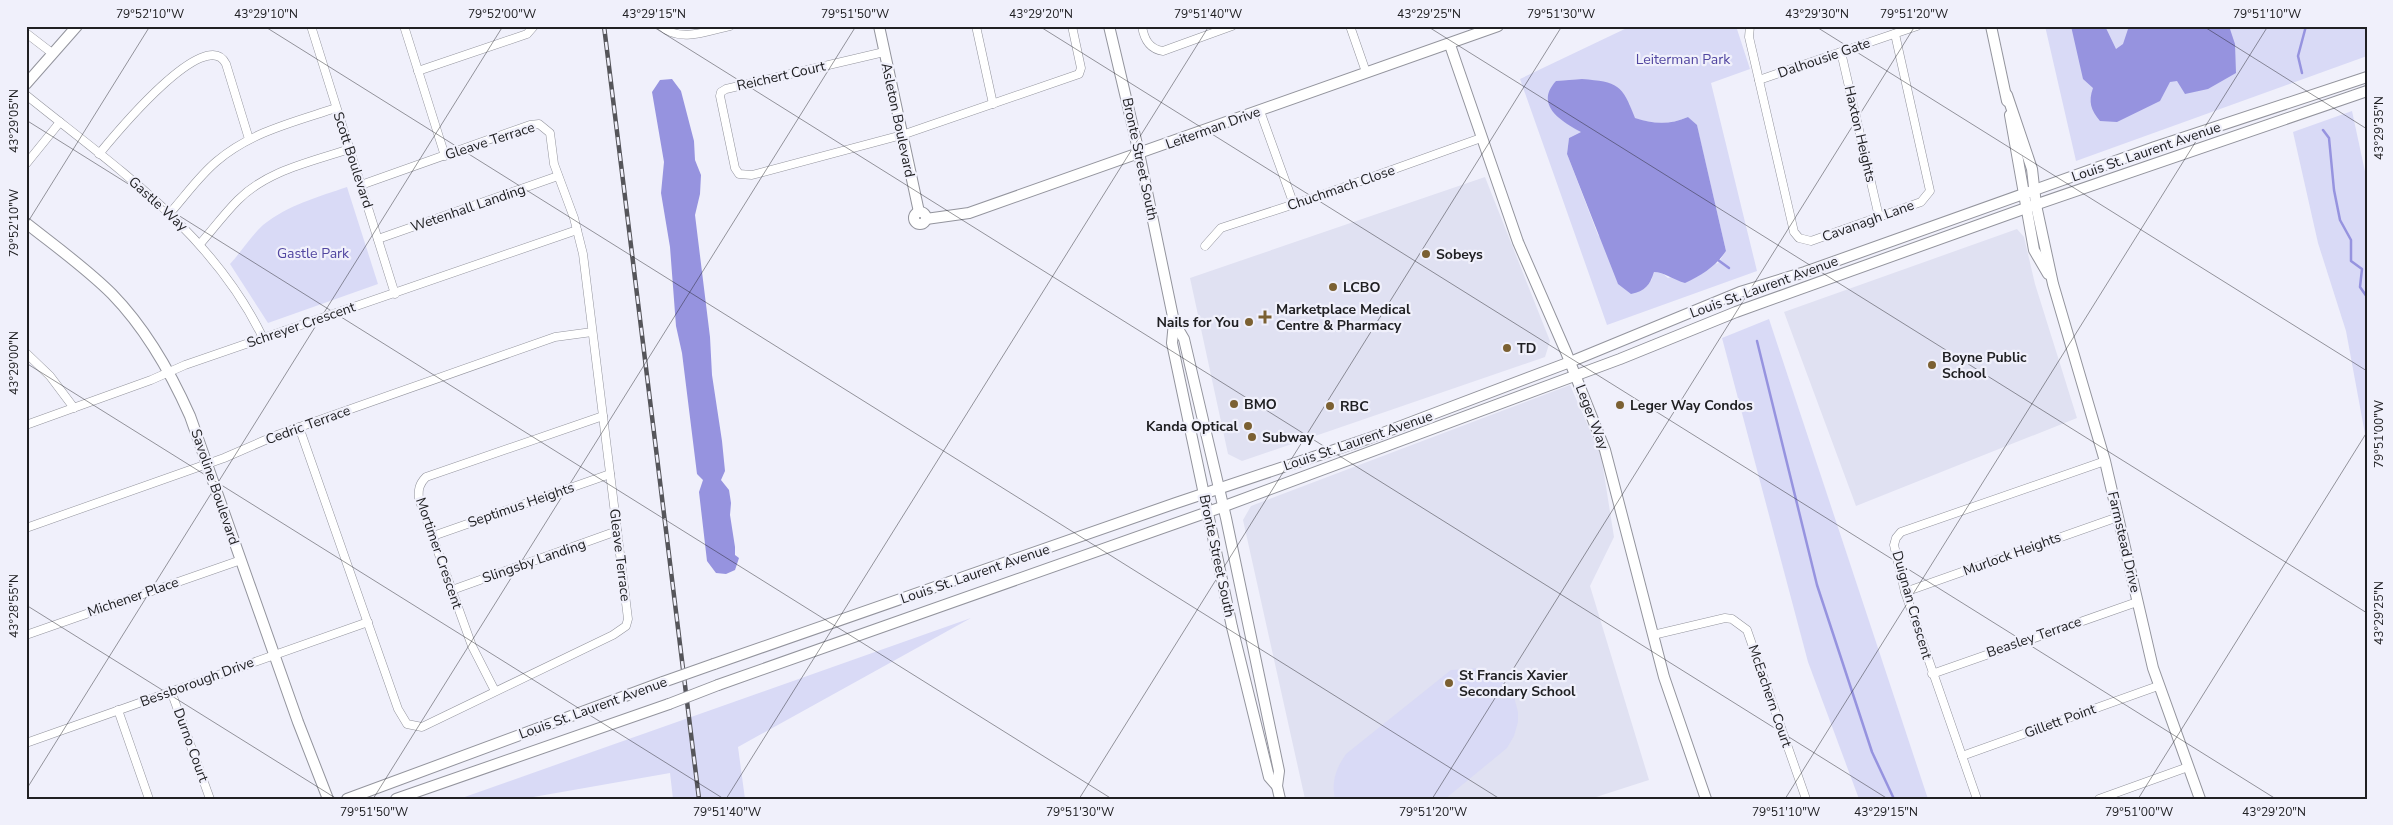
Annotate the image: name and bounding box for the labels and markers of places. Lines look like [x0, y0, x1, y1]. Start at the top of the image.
place label: Sobeys [1436, 245, 1483, 264]
marker: Sobeys [1420, 248, 1432, 260]
place label: LCBO [1343, 278, 1380, 297]
marker: LCBO [1327, 281, 1339, 293]
place label: Marketplace Medical Centre & Pharmacy [1276, 300, 1411, 335]
marker: Marketplace Medical Centre & Pharmacy [1258, 310, 1272, 324]
place label: Nails for You [1156, 313, 1239, 332]
marker: Nails for You [1243, 316, 1255, 328]
place label: TD [1517, 339, 1536, 358]
marker: TD [1501, 342, 1513, 354]
place label: Boyne Public School [1942, 348, 2027, 383]
marker: Boyne Public School [1926, 359, 1938, 371]
place label: BMO [1244, 395, 1277, 414]
place label: Leger Way Condos [1630, 396, 1753, 415]
place label: RBC [1340, 397, 1369, 416]
marker: BMO [1228, 398, 1240, 410]
marker: Leger Way Condos [1614, 399, 1626, 411]
marker: RBC [1324, 400, 1336, 412]
place label: Kanda Optical [1146, 417, 1239, 436]
marker: Kanda Optical [1242, 420, 1254, 432]
place label: Subway [1262, 428, 1315, 447]
marker: Subway [1246, 431, 1258, 443]
place label: St Francis Xavier Secondary School [1459, 666, 1576, 701]
marker: St Francis Xavier Secondary School [1443, 677, 1455, 689]

